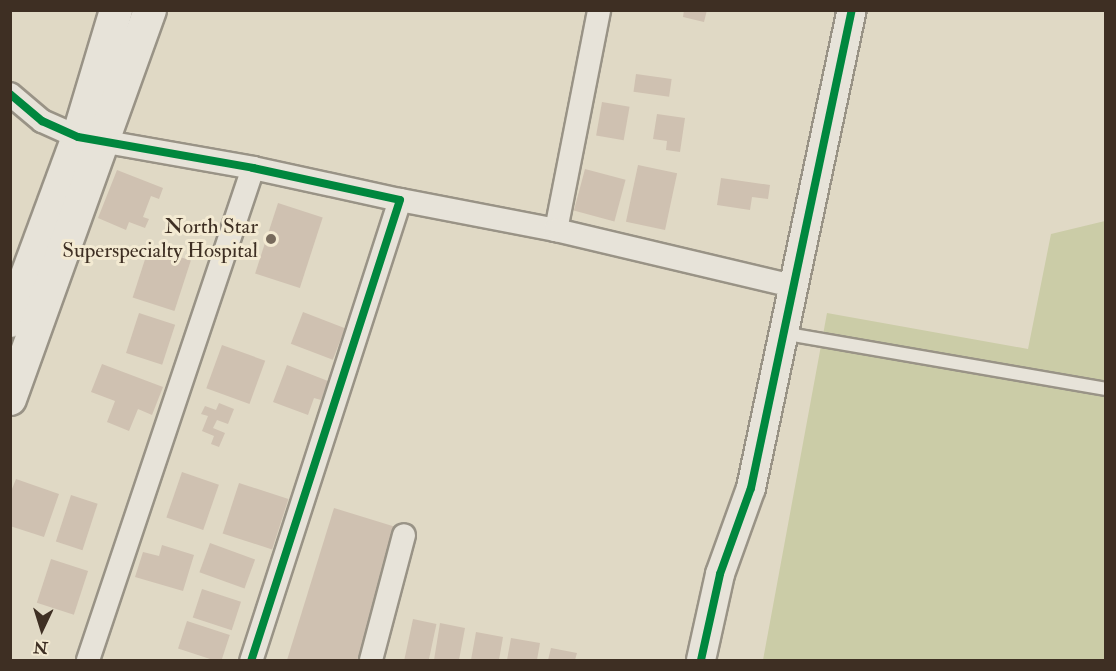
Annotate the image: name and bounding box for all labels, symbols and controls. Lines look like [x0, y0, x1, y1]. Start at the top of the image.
place label: North Star Superspecialty Hospital [62, 214, 258, 264]
marker: North Star Superspecialty Hospital [262, 230, 280, 248]
north arrow [12, 599, 72, 659]
text: N [33, 636, 49, 657]

